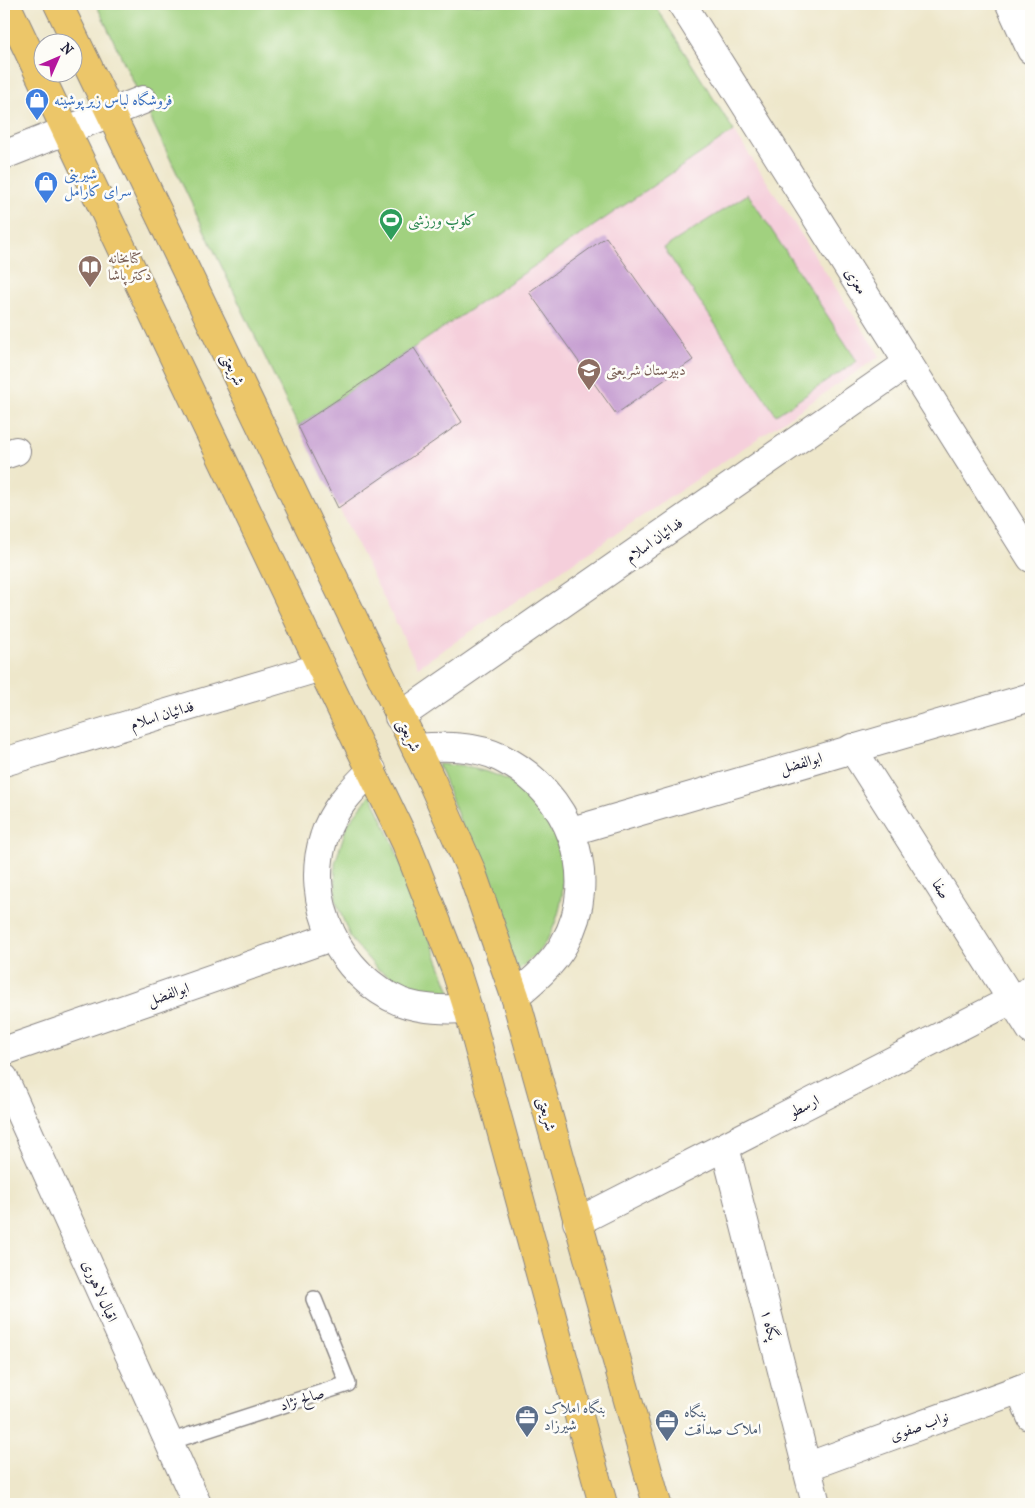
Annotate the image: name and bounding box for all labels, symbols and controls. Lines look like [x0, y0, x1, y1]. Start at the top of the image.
north arrow [32, 32, 82, 82]
text: N [57, 39, 77, 59]
shop icon: فروشگاه لباس زیر پوشینه [24, 87, 50, 121]
place label: فروشگاه لباس زیر پوشینه [54, 90, 173, 111]
place label: شیرینی سرای کارامل [64, 165, 132, 202]
shop icon: شیرینی سرای کارامل [33, 170, 59, 204]
sports icon: کلوپ ورزشی [378, 207, 404, 241]
place label: کلوپ ورزشی [408, 211, 476, 231]
place label: کتابخانه دکتر پاشا [108, 249, 151, 286]
library icon: کتابخانه دکتر پاشا [77, 254, 103, 288]
street label: معزی [840, 264, 871, 298]
street label: شریعتی [216, 350, 249, 389]
school or university icon: دبیرستان شریعتی [576, 357, 602, 391]
place label: دبیرستان شریعتی [606, 361, 686, 381]
street label: فدائیان اسلام [622, 514, 688, 570]
street label: فدائیان اسلام [128, 697, 197, 737]
street label: شریعتی [391, 716, 425, 755]
street label: ابوالفضل [778, 748, 825, 780]
street label: صفا [928, 876, 954, 902]
street label: ابوالفضل [145, 978, 192, 1011]
street label: ارسطو [784, 1091, 822, 1122]
street label: شریعتی [532, 1095, 560, 1134]
street label: اقبال لاهوری [78, 1257, 122, 1325]
street label: پگاه ۱ [756, 1307, 784, 1344]
street label: صالح نژاد [277, 1383, 328, 1419]
place label: بنگاه املاک شیرزاد [544, 1398, 605, 1434]
place label: بنگاه املاک صداقت [684, 1402, 761, 1438]
office icon: بنگاه املاک شیرزاد [514, 1404, 540, 1438]
street label: نواب صفوی [887, 1407, 951, 1445]
office icon: بنگاه املاک صداقت [654, 1408, 680, 1442]

